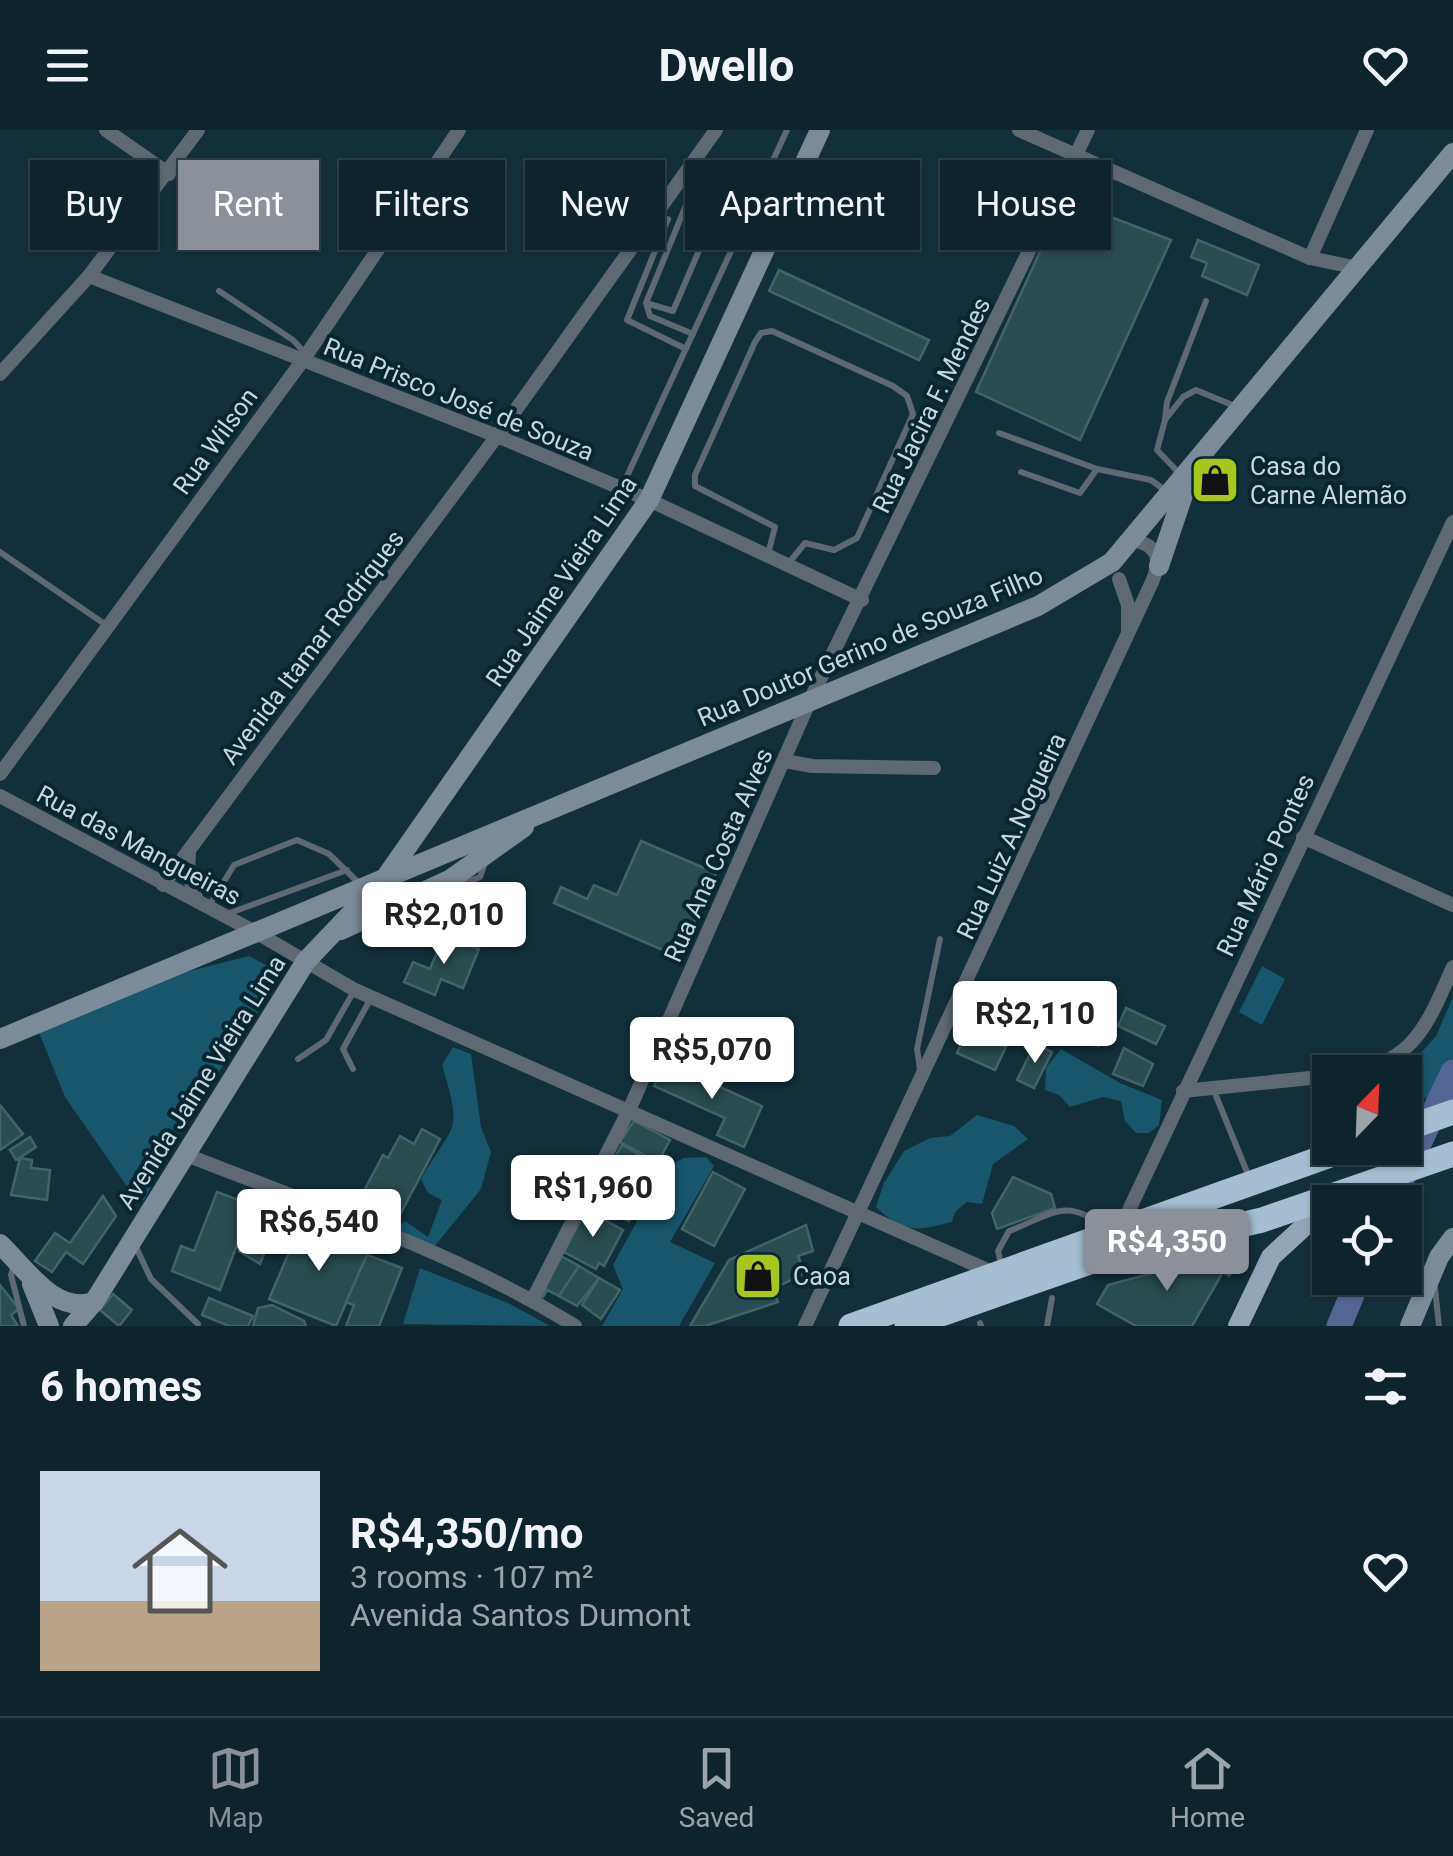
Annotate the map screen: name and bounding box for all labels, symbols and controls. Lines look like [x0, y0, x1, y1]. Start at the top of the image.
icon: menu [40, 38, 95, 93]
icon: heart [1358, 38, 1413, 93]
text: Dwello [659, 39, 794, 92]
chip: Buy [30, 160, 158, 250]
chip: Rent [178, 160, 319, 250]
chip: Filters [339, 160, 505, 250]
chip: New [525, 160, 665, 250]
chip: Apartment [685, 160, 920, 250]
chip: House [940, 160, 1111, 250]
street label: Rua Jacira F. Mendes [867, 293, 996, 518]
street label: Rua Prisco José de Souza [320, 332, 598, 467]
street label: Rua Wilson [167, 382, 264, 500]
place label: Casa do Carne Alemão [1250, 452, 1407, 510]
shop icon: Casa do Carne Alemão [1189, 454, 1241, 506]
street label: Rua Jaime Vieira Lima [480, 470, 643, 692]
street label: Avenida Itamar Rodriques [215, 524, 410, 770]
street label: Rua Doutor Gerino de Souza Filho [693, 560, 1047, 732]
street label: Rua Luiz A.Nogueira [951, 729, 1072, 944]
street label: Rua Ana Costa Alves [658, 744, 779, 967]
street label: Rua Mário Pontes [1211, 770, 1320, 961]
street label: Rua das Mangueiras [32, 779, 246, 911]
pin: R$2,010 [352, 882, 536, 967]
text: R$2,010 [384, 895, 504, 933]
street label: Avenida Jaime Vieira Lima [111, 950, 292, 1214]
pin: R$2,110 [943, 981, 1127, 1066]
text: R$2,110 [975, 994, 1095, 1032]
pin: R$5,070 [620, 1017, 804, 1102]
text: R$5,070 [652, 1030, 772, 1068]
north arrow [1312, 1055, 1422, 1165]
map controls [1312, 1055, 1422, 1295]
pin: R$1,960 [501, 1155, 685, 1240]
text: R$1,960 [533, 1168, 653, 1206]
button: locate [1312, 1185, 1422, 1295]
pin: R$6,540 [227, 1189, 411, 1274]
text: R$6,540 [259, 1202, 379, 1240]
pin: R$4,350 [1075, 1209, 1259, 1294]
text: R$4,350 [1107, 1222, 1227, 1260]
shop icon: Caoa [732, 1250, 784, 1302]
place label: Caoa [793, 1262, 851, 1291]
icon: filters [1358, 1359, 1413, 1414]
text: 6 homes [40, 1362, 202, 1411]
text: R$4,350/mo [350, 1509, 583, 1558]
icon: home [120, 1511, 240, 1631]
icon: heart [1358, 1544, 1413, 1599]
text: 3 rooms · 107 m² [350, 1558, 593, 1596]
text: Avenida Santos Dumont [350, 1596, 691, 1634]
tab: Map [208, 1741, 263, 1834]
tab: Saved [679, 1741, 754, 1834]
tab: Home [1170, 1741, 1245, 1834]

